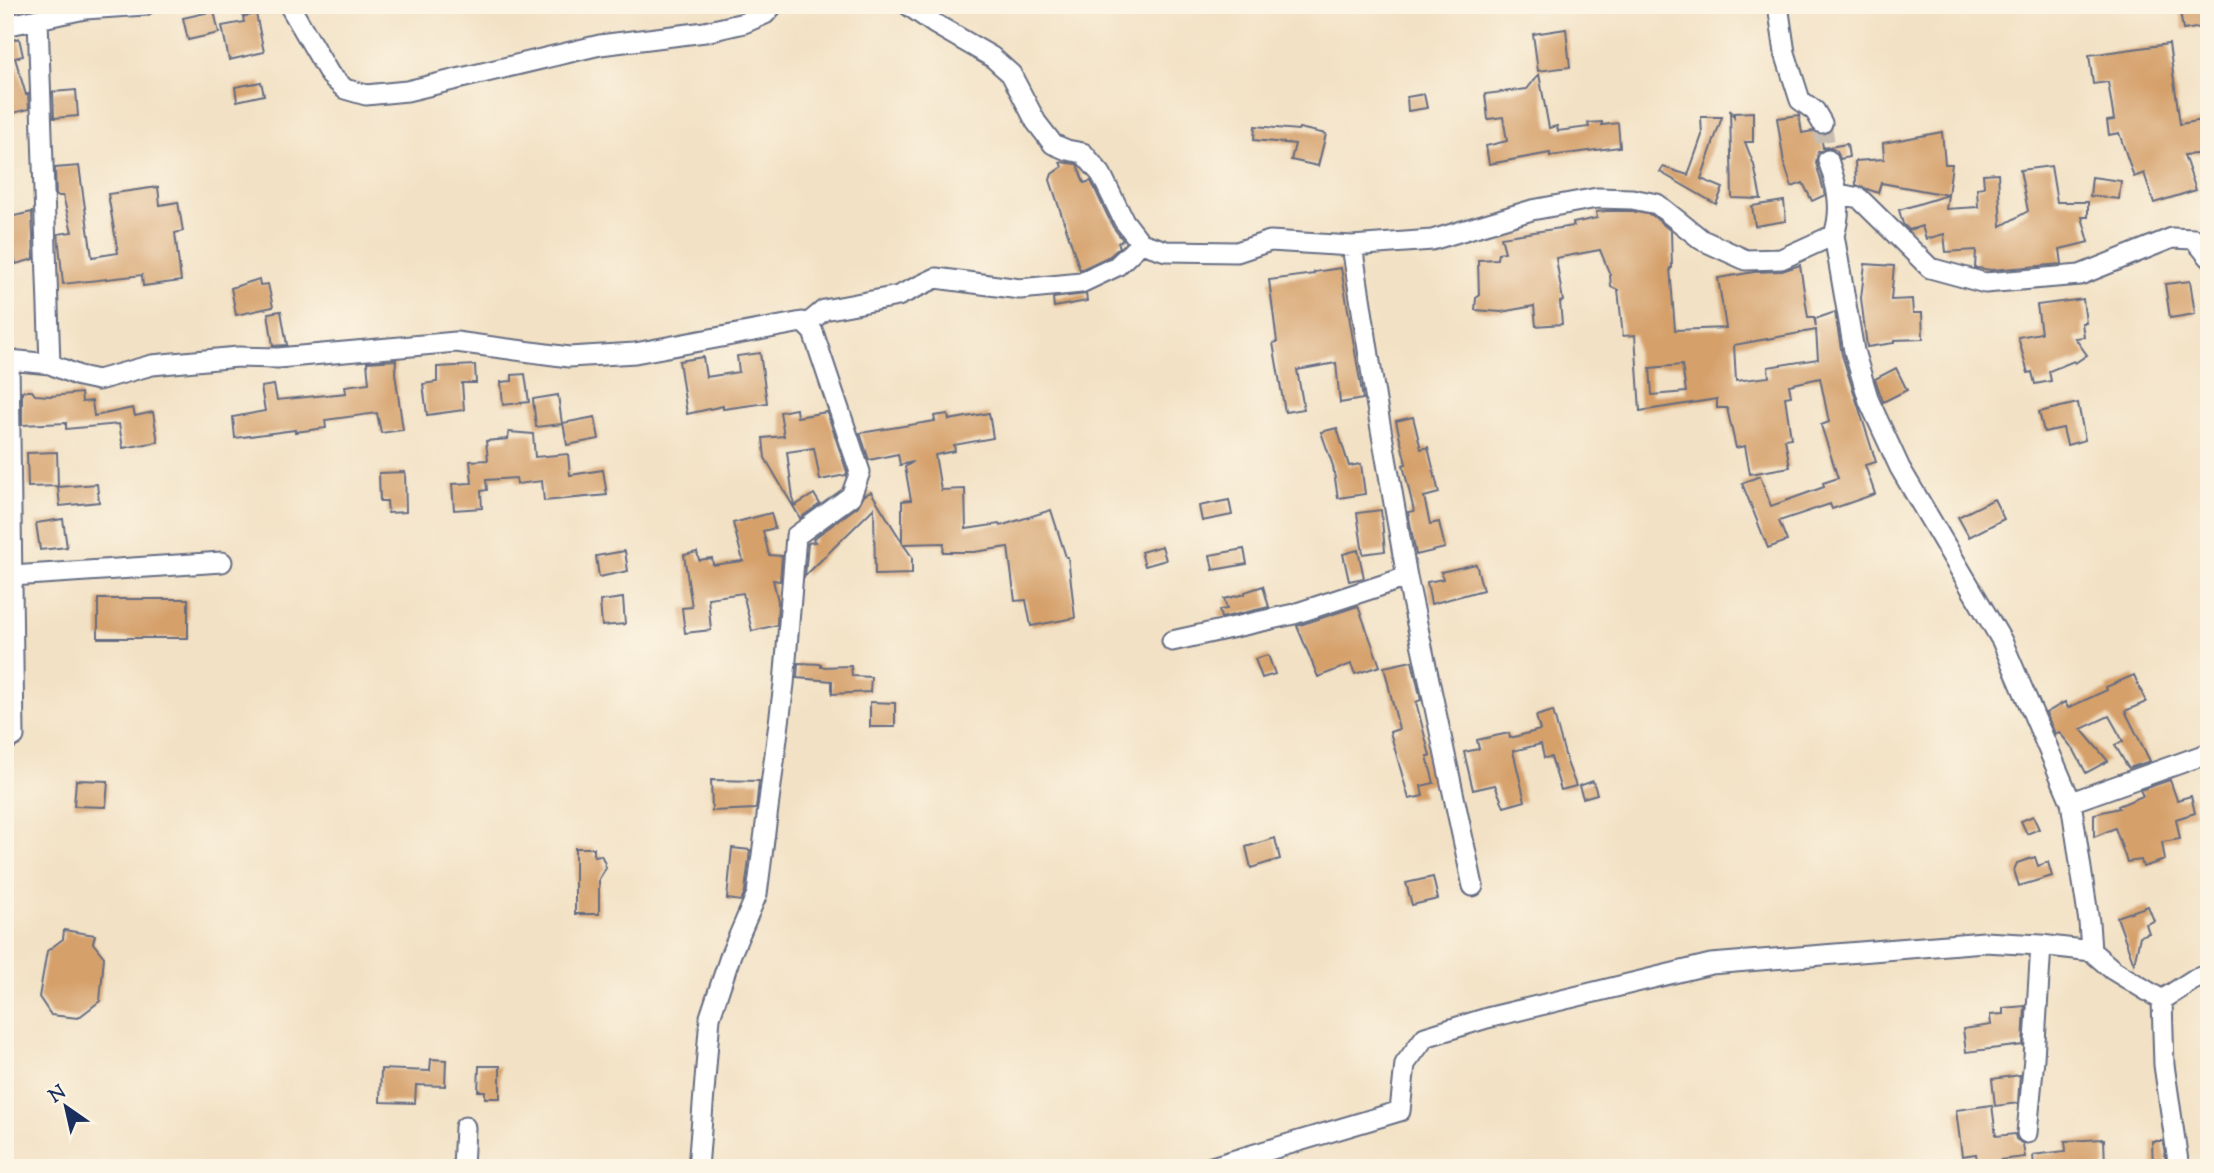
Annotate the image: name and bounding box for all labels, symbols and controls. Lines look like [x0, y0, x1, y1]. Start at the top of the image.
north arrow [32, 1072, 102, 1142]
text: N [44, 1080, 72, 1110]

